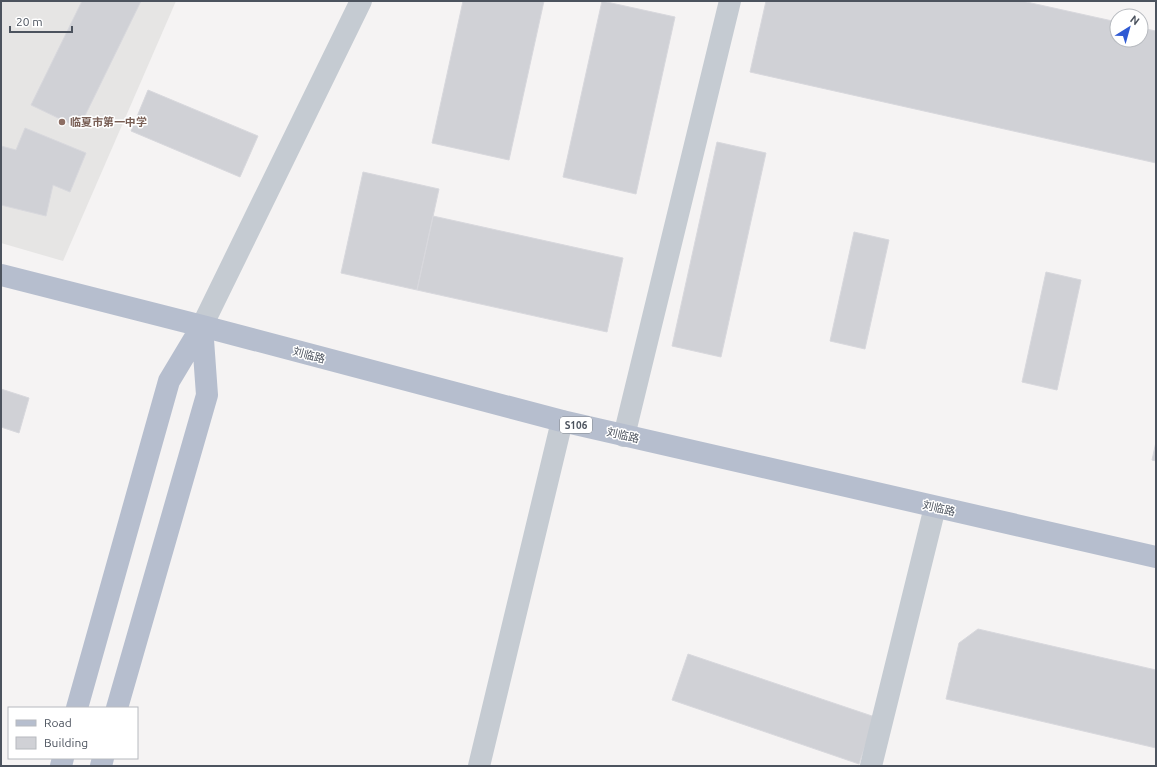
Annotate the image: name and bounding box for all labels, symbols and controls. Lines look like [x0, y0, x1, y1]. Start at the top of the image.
scale bar [10, 8, 72, 34]
north arrow [1109, 8, 1149, 48]
text: N [1128, 13, 1142, 27]
text: 20 m [16, 15, 43, 28]
place label: 临夏市第一中学 [70, 116, 147, 128]
marker: 临夏市第一中学 [57, 117, 67, 127]
street label: 刘临路 [292, 345, 326, 365]
road number: S106 [560, 417, 592, 433]
street label: 刘临路 [606, 425, 640, 445]
street label: 刘临路 [922, 498, 956, 518]
legend [8, 707, 138, 759]
text: Road [44, 716, 72, 729]
text: Building [44, 736, 88, 749]

